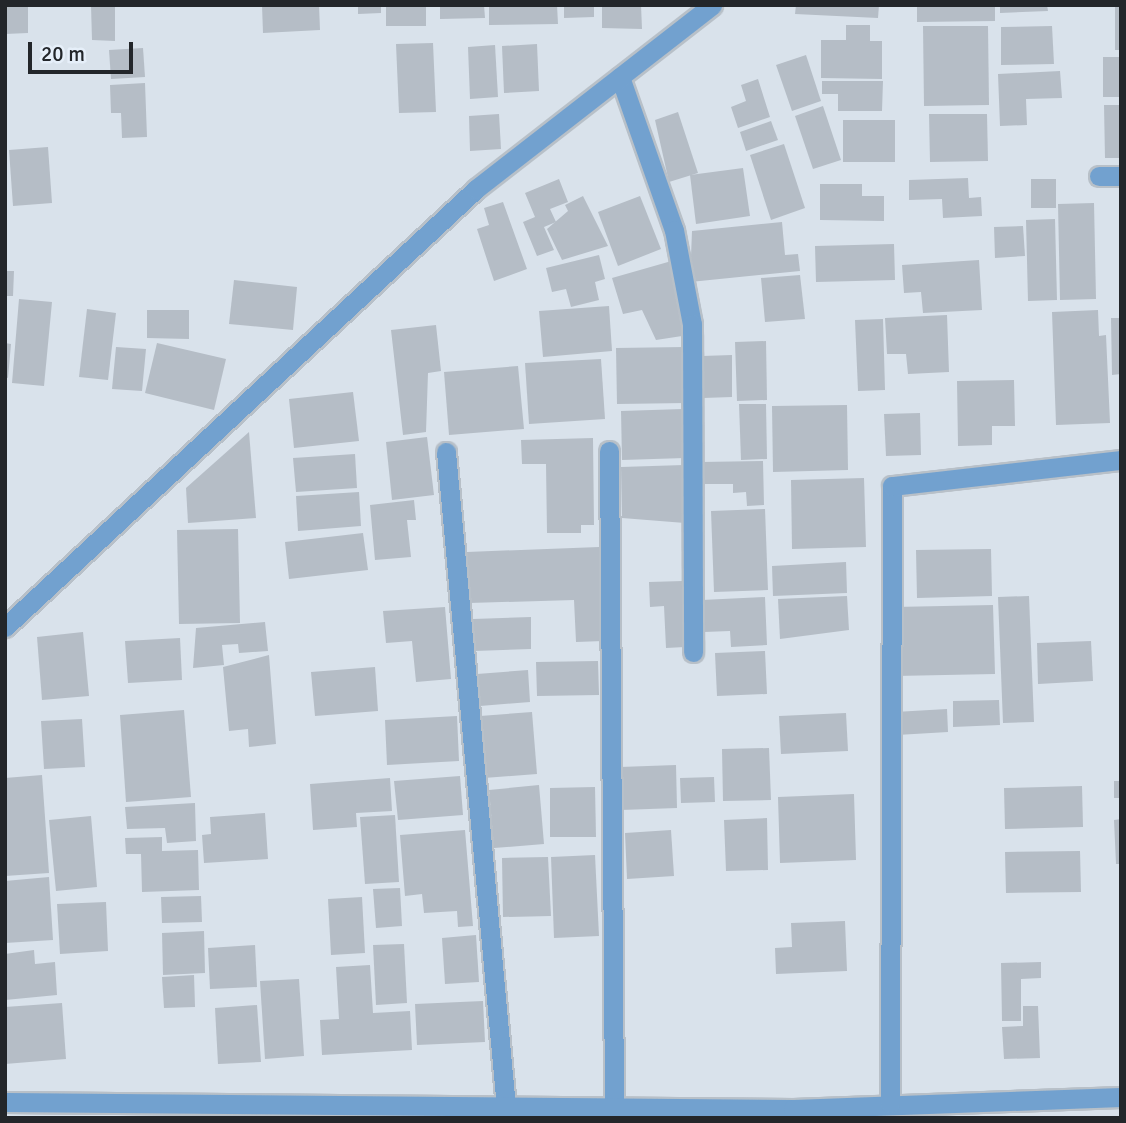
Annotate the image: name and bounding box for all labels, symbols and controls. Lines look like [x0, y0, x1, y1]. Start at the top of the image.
scale bar [32, 28, 136, 72]
text: 20 m [41, 41, 85, 67]

